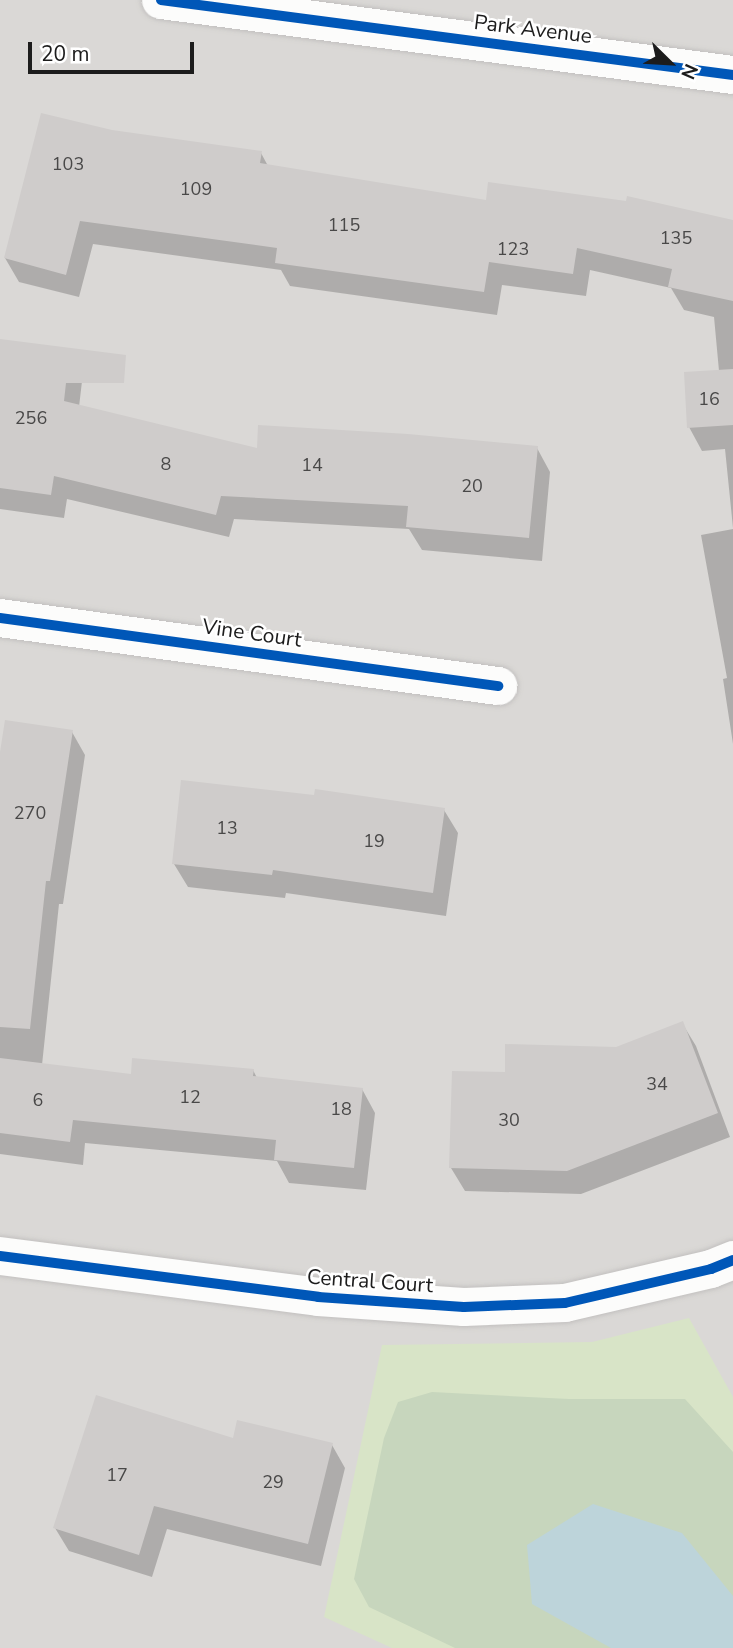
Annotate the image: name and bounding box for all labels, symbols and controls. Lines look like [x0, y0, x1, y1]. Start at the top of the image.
street label: Park Avenue [473, 9, 593, 49]
scale bar [32, 28, 198, 72]
north arrow [635, 28, 705, 98]
text: 20 m [41, 40, 90, 68]
text: N [674, 60, 704, 83]
house number: 103 [52, 153, 84, 175]
house number: 109 [180, 178, 212, 200]
house number: 115 [328, 214, 360, 236]
house number: 135 [660, 227, 692, 249]
house number: 123 [497, 238, 529, 260]
house number: 16 [698, 388, 720, 410]
house number: 256 [15, 407, 47, 429]
house number: 8 [161, 453, 171, 475]
house number: 14 [301, 454, 323, 476]
house number: 20 [461, 475, 483, 497]
street label: Vine Court [201, 614, 303, 652]
house number: 270 [14, 802, 46, 824]
house number: 13 [216, 817, 238, 839]
house number: 19 [363, 830, 385, 852]
house number: 34 [646, 1073, 668, 1095]
house number: 12 [179, 1086, 201, 1108]
house number: 6 [33, 1089, 43, 1111]
house number: 18 [330, 1098, 352, 1120]
house number: 30 [498, 1109, 520, 1131]
street label: Central Court [306, 1264, 434, 1298]
house number: 17 [106, 1464, 128, 1486]
house number: 29 [262, 1471, 284, 1493]

